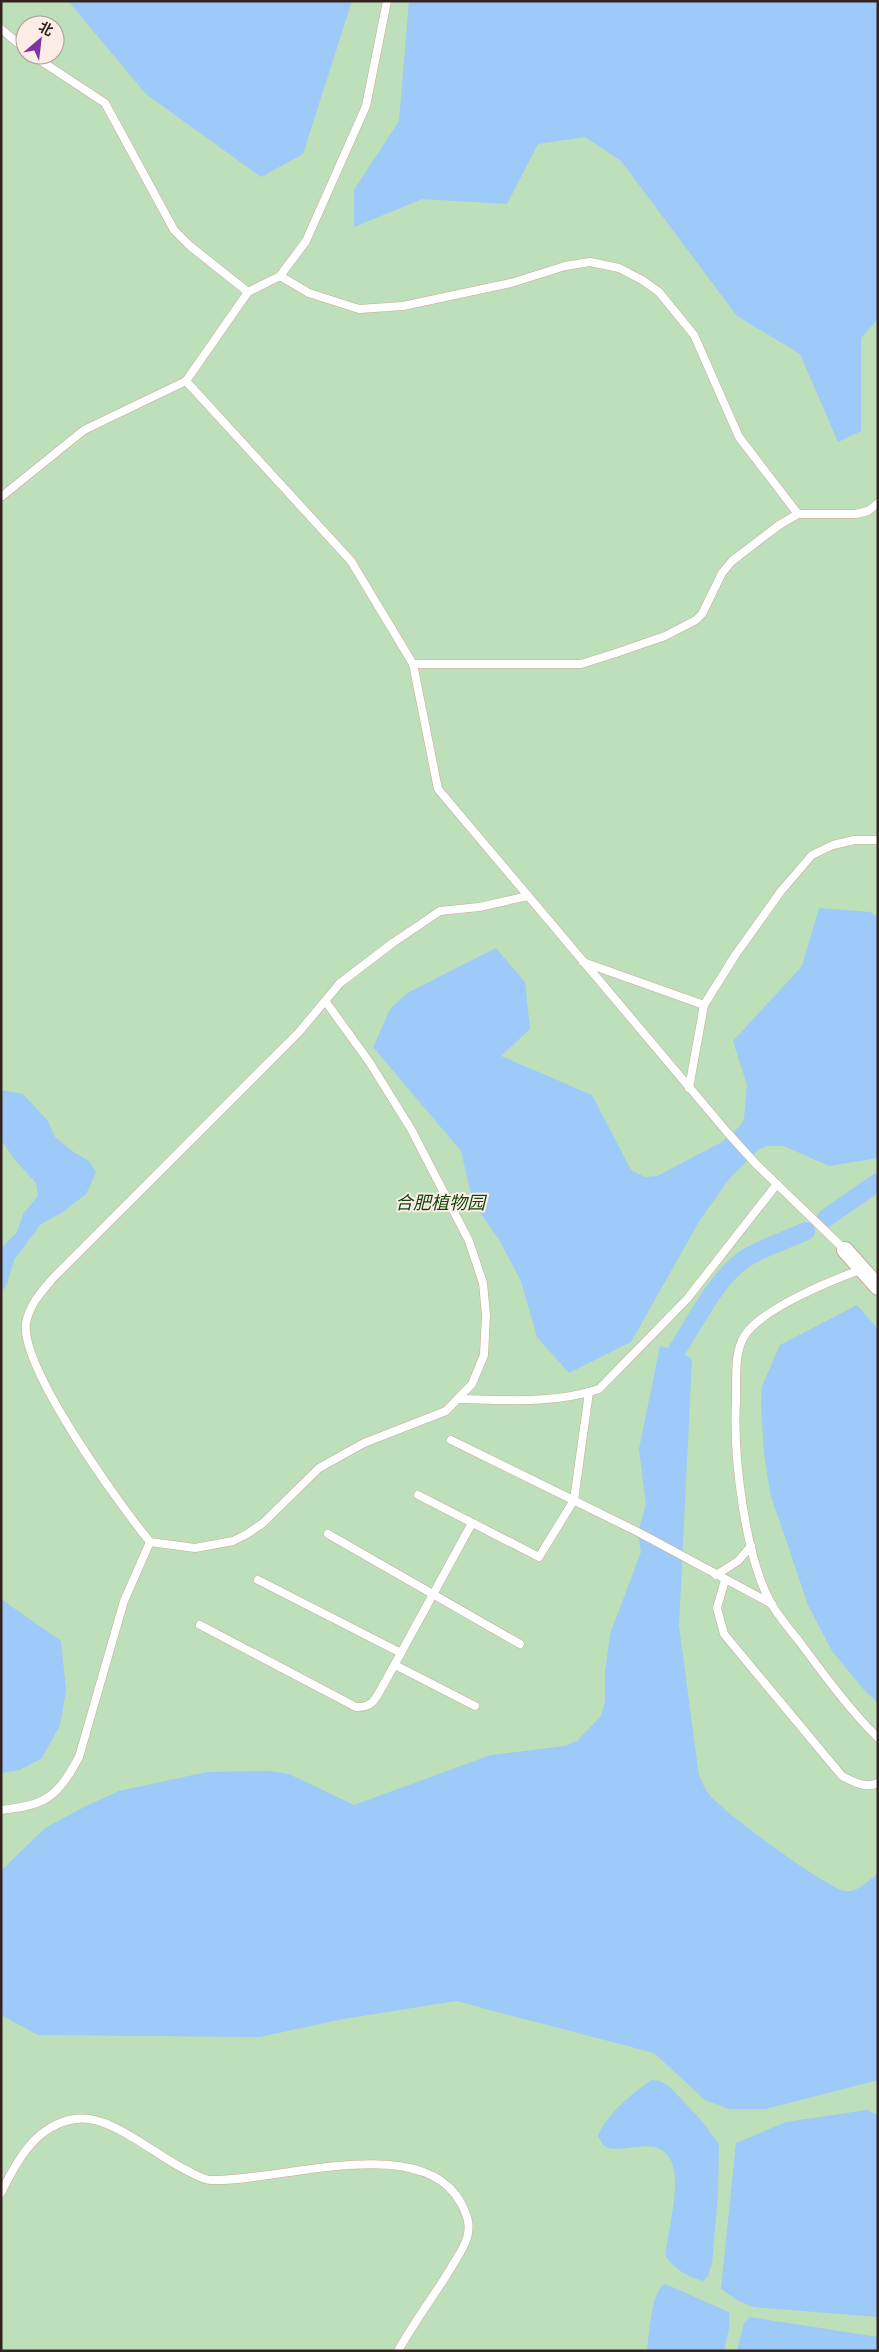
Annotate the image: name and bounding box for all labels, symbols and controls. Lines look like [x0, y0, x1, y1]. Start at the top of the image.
north arrow [15, 15, 65, 65]
text: 北 [36, 18, 56, 40]
park label: 合肥植物园 [395, 1192, 488, 1214]

